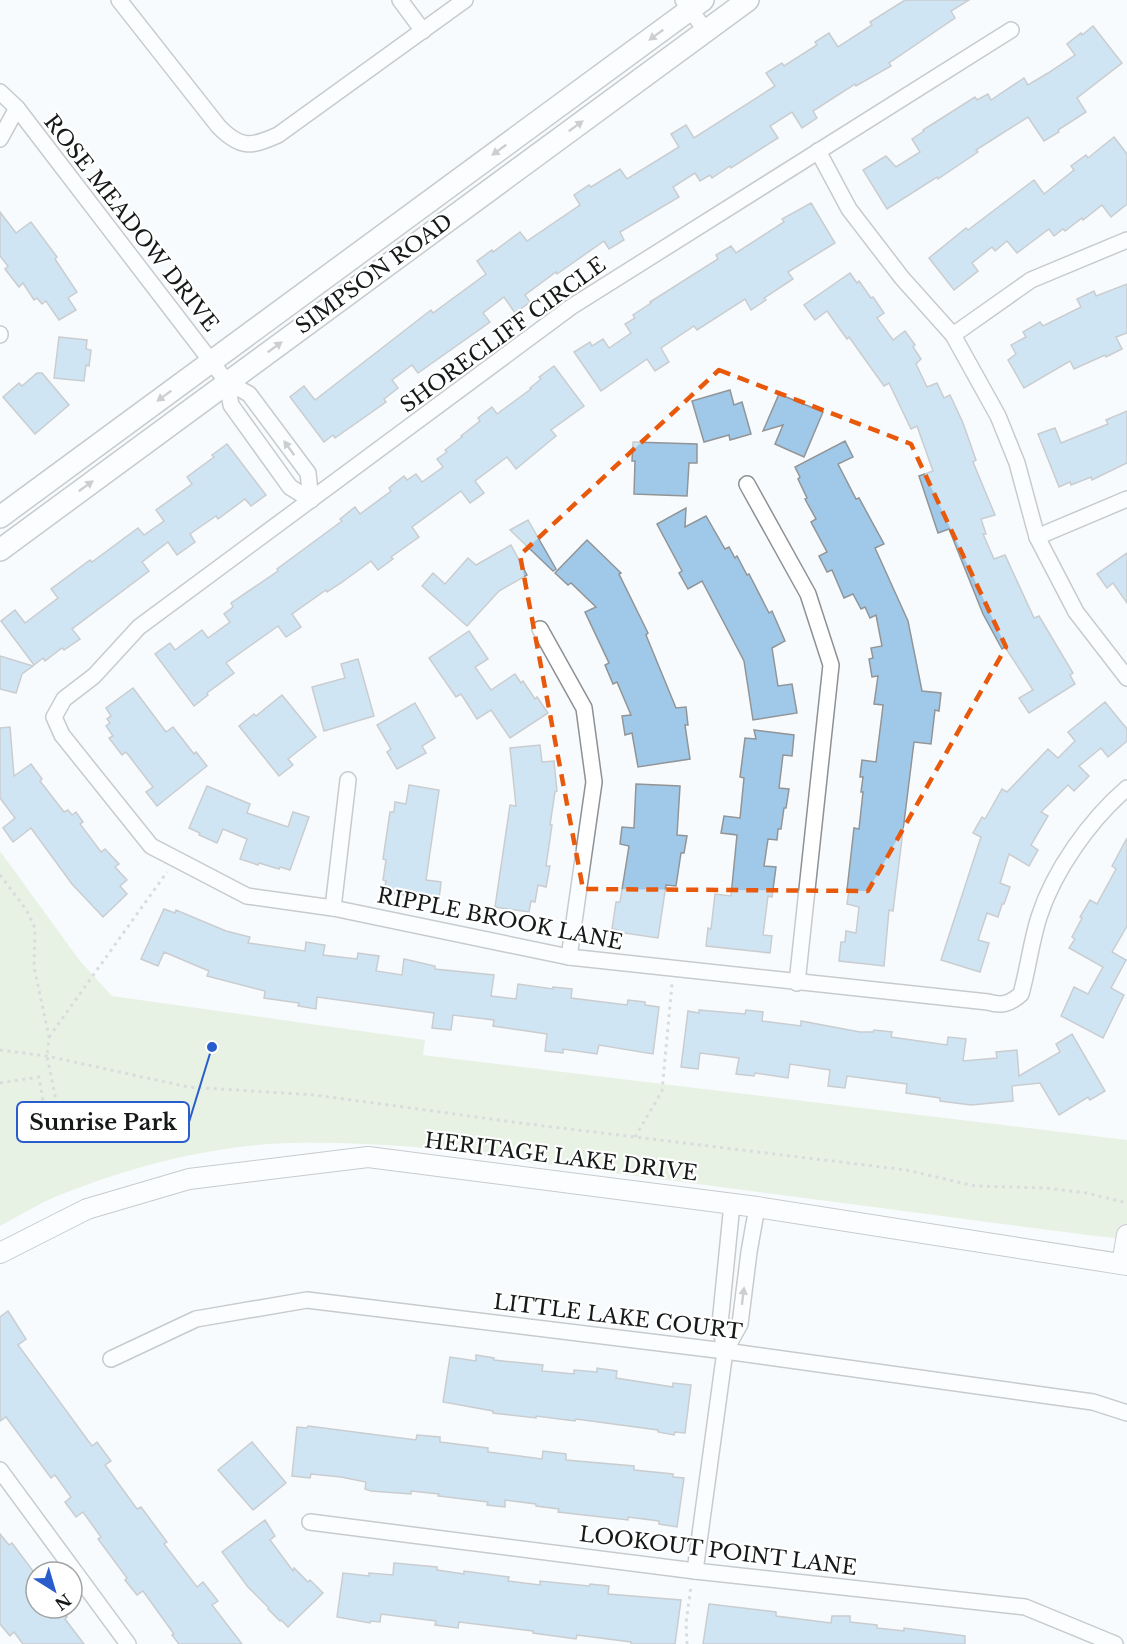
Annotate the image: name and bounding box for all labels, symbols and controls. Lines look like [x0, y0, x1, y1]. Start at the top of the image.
one-way arrow [649, 28, 664, 40]
street label: ROSE MEADOW DRIVE [38, 109, 224, 337]
one-way arrow [567, 120, 583, 132]
one-way arrow [492, 144, 508, 156]
street label: SIMPSON ROAD [290, 208, 458, 340]
street label: SHORECLIFF CIRCLE [395, 252, 611, 418]
one-way arrow [266, 341, 282, 353]
one-way arrow [157, 390, 173, 402]
one-way arrow [283, 440, 295, 456]
one-way arrow [78, 481, 93, 493]
street label: RIPPLE BROOK LANE [375, 882, 625, 956]
callout: Sunrise Park [17, 1102, 189, 1142]
text: Sunrise Park [29, 1109, 177, 1136]
street label: HERITAGE LAKE DRIVE [423, 1127, 699, 1187]
one-way arrow [738, 1287, 748, 1306]
street label: LITTLE LAKE COURT [492, 1289, 744, 1345]
street label: LOOKOUT POINT LANE [578, 1521, 858, 1581]
north arrow [24, 1560, 84, 1620]
text: N [51, 1589, 75, 1614]

